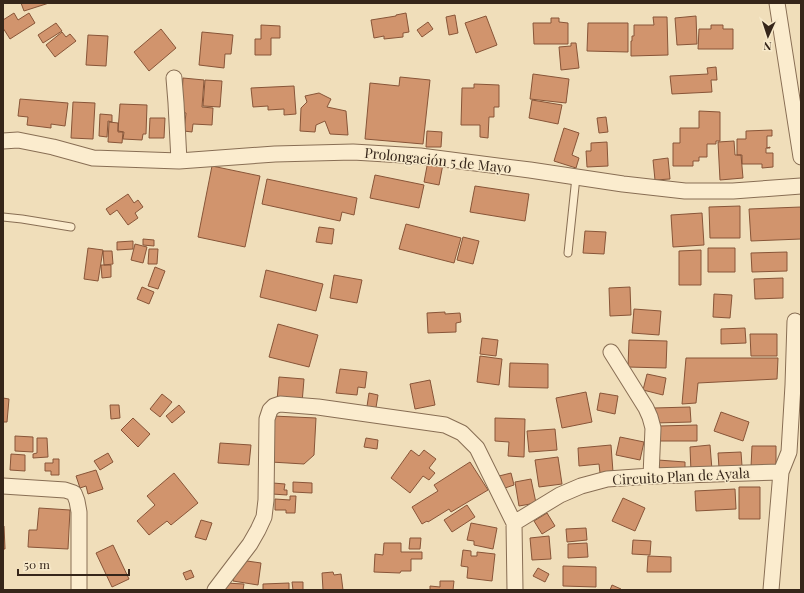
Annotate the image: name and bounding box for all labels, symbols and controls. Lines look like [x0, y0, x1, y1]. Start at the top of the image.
north arrow [748, 16, 788, 56]
text: N [763, 39, 772, 54]
street label: Prolongación 5 de Mayo [364, 143, 513, 177]
street label: Circuito Plan de Ayala [612, 463, 750, 489]
scale bar [18, 551, 129, 577]
text: 50 m [24, 556, 50, 572]

